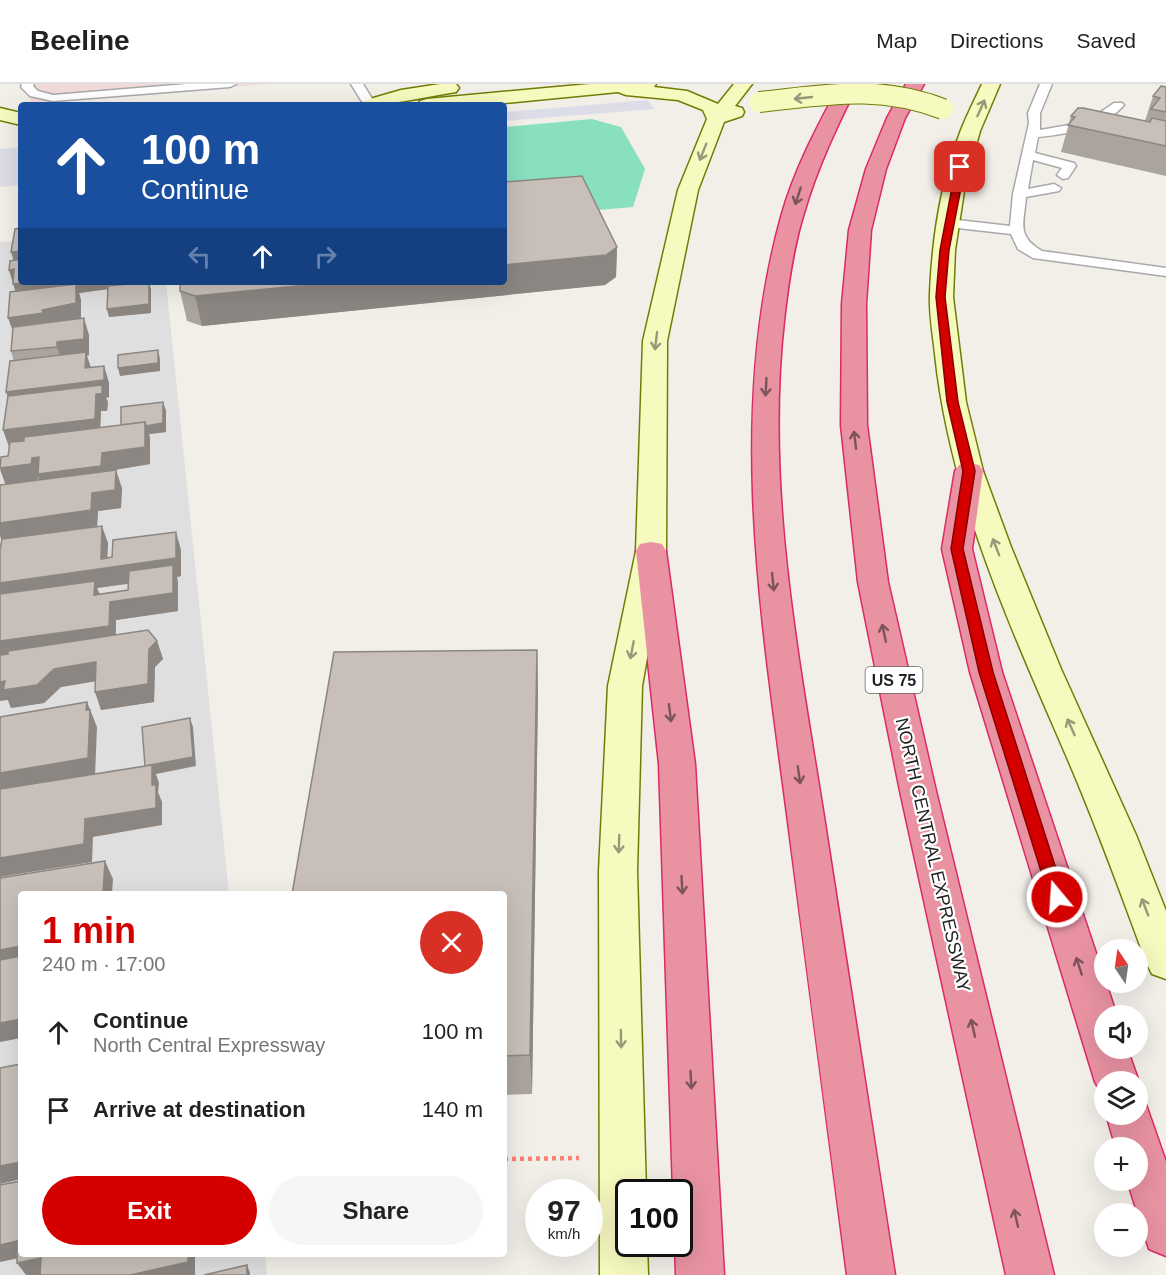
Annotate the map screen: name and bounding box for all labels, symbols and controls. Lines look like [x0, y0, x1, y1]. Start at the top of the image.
text: Beeline [30, 25, 130, 56]
text: Map [876, 29, 917, 52]
text: Directions [950, 29, 1043, 52]
text: Saved [1076, 29, 1136, 52]
one-way arrow [794, 93, 814, 104]
one-way arrow [976, 99, 987, 117]
icon: ahead [42, 126, 120, 204]
text: 100 m [141, 126, 260, 173]
pin [934, 141, 985, 192]
one-way arrow [697, 142, 708, 161]
icon: arrive [943, 150, 976, 183]
text: Continue [141, 175, 249, 205]
one-way arrow [792, 186, 803, 205]
icon: left [183, 240, 216, 273]
icon: ahead [246, 240, 279, 273]
icon: right [309, 240, 342, 273]
one-way arrow [651, 330, 662, 350]
one-way arrow [760, 377, 771, 397]
one-way arrow [850, 431, 861, 450]
one-way arrow [990, 538, 1001, 557]
one-way arrow [767, 572, 778, 591]
one-way arrow [878, 624, 889, 643]
one-way arrow [626, 639, 637, 659]
road number: US 75 [866, 667, 922, 693]
one-way arrow [665, 703, 676, 723]
street label: NORTH CENTRAL EXPRESSWAY [892, 716, 974, 994]
one-way arrow [1064, 718, 1075, 736]
one-way arrow [794, 765, 805, 785]
one-way arrow [614, 833, 625, 853]
position arrow [1025, 865, 1089, 929]
one-way arrow [676, 875, 688, 895]
one-way arrow [1139, 898, 1150, 917]
text: 1 min [42, 910, 136, 951]
button: close [420, 911, 483, 974]
north arrow [1094, 939, 1148, 993]
map controls [1094, 939, 1148, 1257]
text: 240 m · 17:00 [42, 953, 165, 975]
one-way arrow [1073, 957, 1084, 976]
button: sound [1094, 1005, 1148, 1059]
text: Continue [93, 1008, 188, 1033]
icon: ahead [42, 1016, 75, 1049]
text: 100 m [422, 1019, 483, 1044]
one-way arrow [966, 1019, 978, 1038]
one-way arrow [615, 1028, 627, 1048]
text: North Central Expressway [93, 1034, 325, 1056]
one-way arrow [685, 1069, 696, 1089]
button: layers [1094, 1071, 1148, 1125]
icon: arrive [42, 1094, 75, 1127]
text: Arrive at destination [93, 1097, 306, 1122]
text: 140 m [422, 1097, 483, 1122]
button: + [1094, 1137, 1148, 1191]
button: Exit [42, 1176, 257, 1245]
button: Share [269, 1176, 483, 1245]
speed limit sign: 100 [615, 1179, 693, 1257]
text: 97 [547, 1194, 581, 1227]
button: − [1094, 1203, 1148, 1257]
one-way arrow [1010, 1209, 1022, 1228]
text: km/h [548, 1225, 580, 1242]

